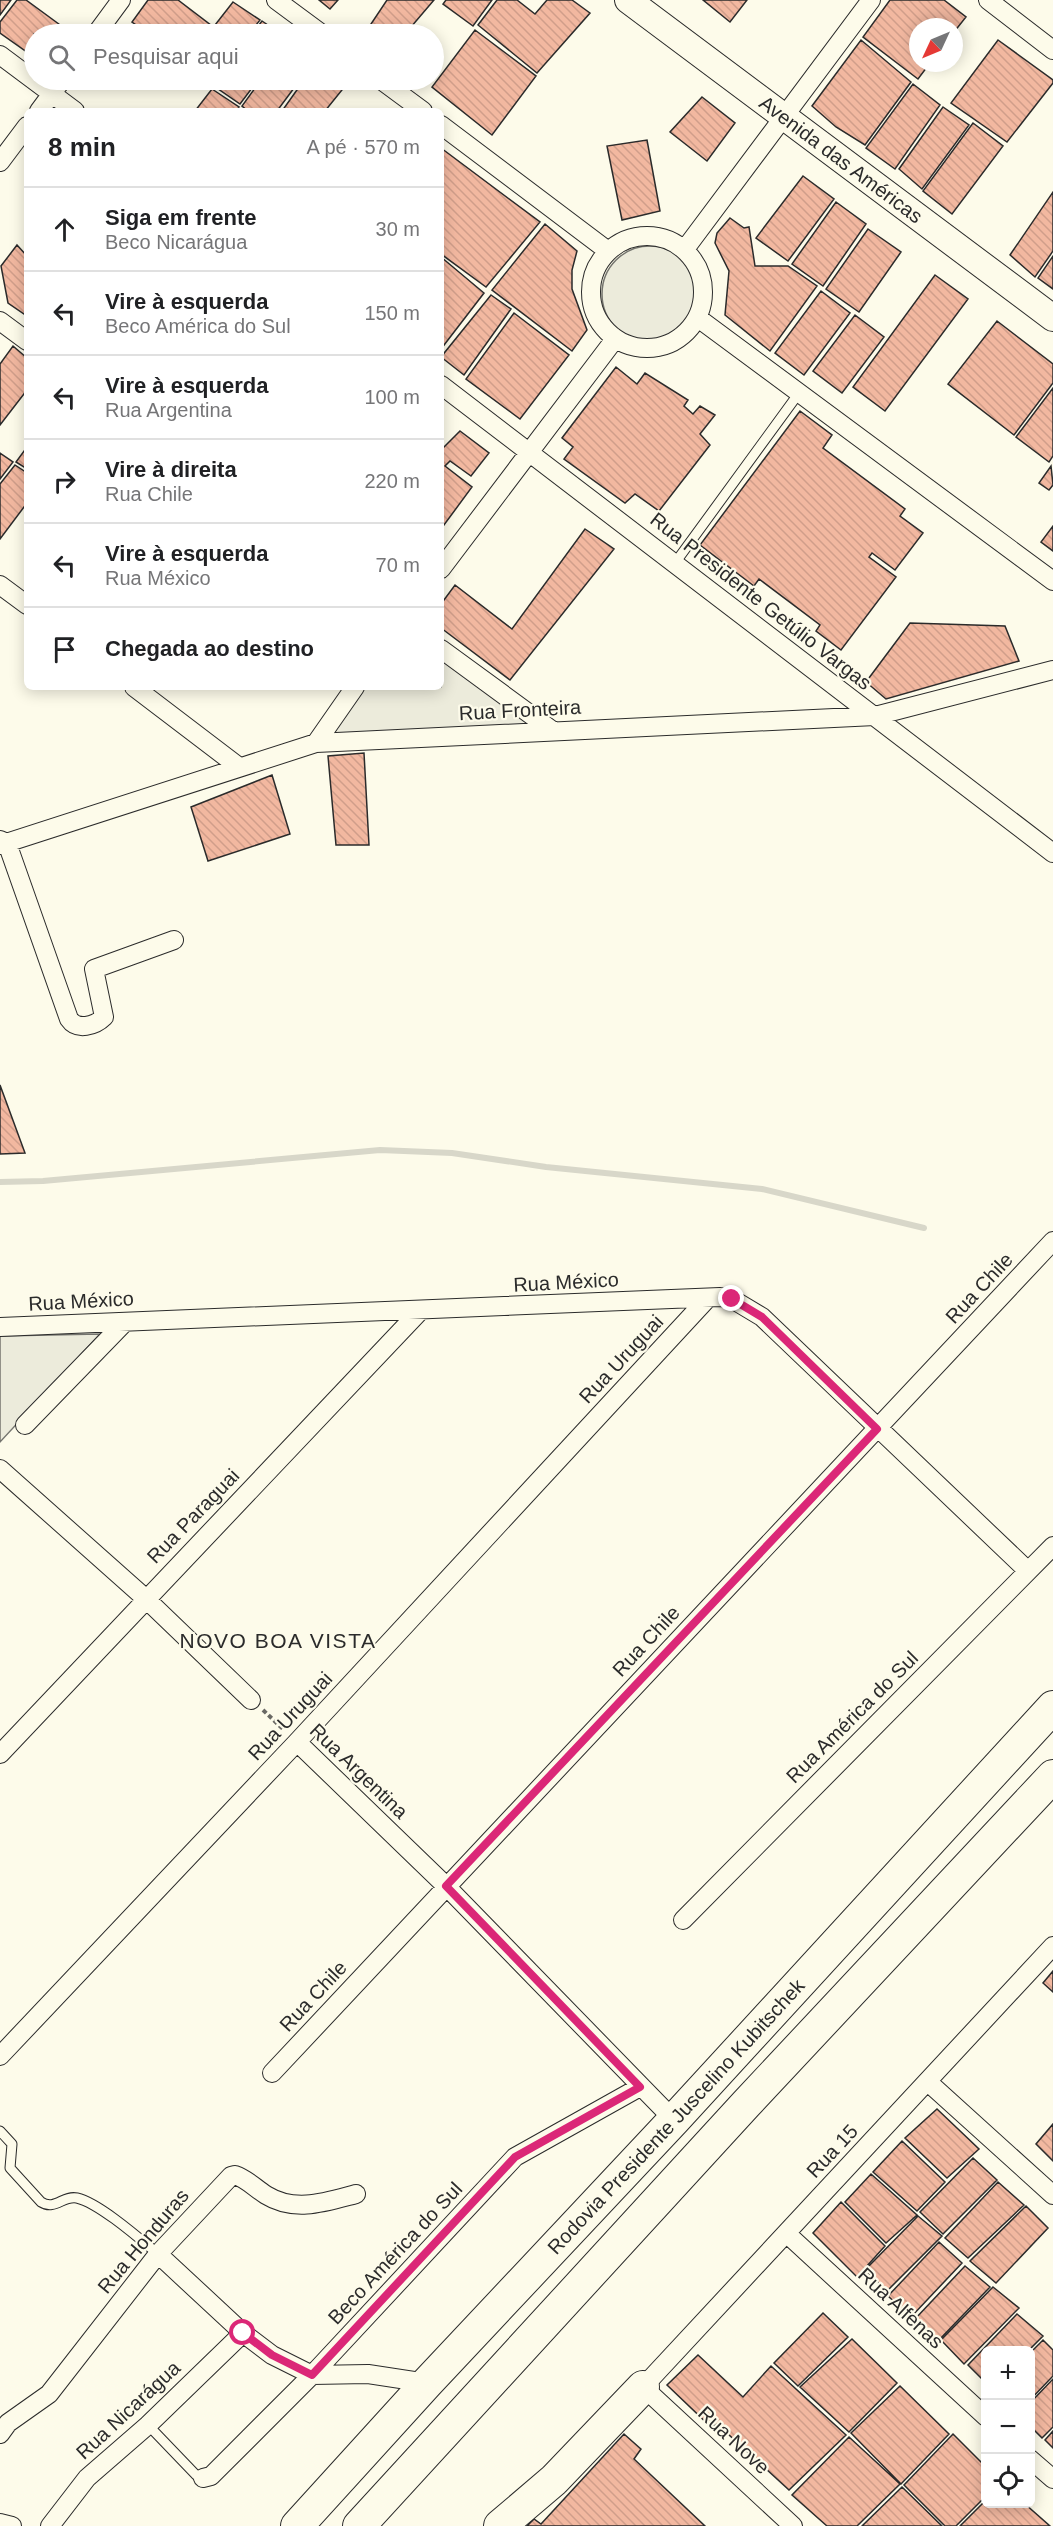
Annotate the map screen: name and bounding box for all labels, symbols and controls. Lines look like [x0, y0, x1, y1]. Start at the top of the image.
north arrow [909, 18, 963, 72]
search box [24, 24, 444, 90]
icon: search [45, 41, 78, 74]
text: Pesquisar aqui [93, 44, 239, 69]
street label: Avenida das Américas [755, 91, 927, 227]
text: 8 min [48, 132, 116, 162]
text: A pé · 570 m [307, 136, 420, 158]
text: Siga em frente [105, 205, 257, 230]
icon: ahead [48, 213, 81, 246]
text: 30 m [376, 218, 420, 240]
text: Beco Nicarágua [105, 231, 247, 253]
text: Vire à esquerda [105, 289, 268, 314]
icon: left [48, 297, 81, 330]
text: 150 m [364, 302, 420, 324]
text: Beco América do Sul [105, 315, 291, 337]
text: Vire à esquerda [105, 373, 268, 398]
icon: left [48, 381, 81, 414]
text: 100 m [364, 386, 420, 408]
text: Rua Argentina [105, 399, 232, 421]
text: Vire à direita [105, 457, 237, 482]
icon: right [48, 465, 81, 498]
text: 220 m [364, 470, 420, 492]
text: Rua Chile [105, 483, 193, 505]
street label: Rua Presidente Getúlio Vargas [646, 508, 876, 694]
text: Vire à esquerda [105, 541, 268, 566]
icon: left [48, 549, 81, 582]
text: 70 m [376, 554, 420, 576]
text: Rua México [105, 567, 211, 589]
icon: arrive [48, 633, 81, 666]
text: Chegada ao destino [105, 636, 314, 661]
street label: Rua Fronteira [458, 696, 583, 724]
street label: Rua Chile [941, 1248, 1017, 1328]
street label: Rua México [513, 1268, 619, 1296]
route end [718, 1285, 744, 1311]
street label: Rua México [28, 1287, 134, 1315]
street label: Rua Uruguai [575, 1310, 667, 1408]
street label: Rua Paraguai [143, 1464, 243, 1568]
street label: Rua Chile [608, 1601, 684, 1681]
district label: NOVO BOA VISTA [180, 1629, 376, 1652]
street label: Rua América do Sul [782, 1647, 922, 1787]
street label: Rua Uruguai [244, 1667, 336, 1765]
street label: Rua Argentina [306, 1719, 413, 1824]
street label: Rua Chile [275, 1956, 351, 2036]
street label: Rodovia Presidente Juscelino Kubitschek [543, 1974, 810, 2258]
street label: Rua 15 [802, 2120, 862, 2182]
street label: Beco América do Sul [324, 2178, 466, 2328]
street label: Rua Honduras [93, 2185, 193, 2297]
street label: Rua Alfenas [854, 2263, 948, 2353]
route start [229, 2319, 255, 2345]
map controls [981, 2346, 1035, 2508]
button: + [981, 2346, 1035, 2400]
street label: Rua Nicarágua [72, 2356, 185, 2464]
button: − [981, 2400, 1035, 2454]
street label: Rua Nove [694, 2402, 774, 2478]
button: locate [981, 2454, 1035, 2508]

